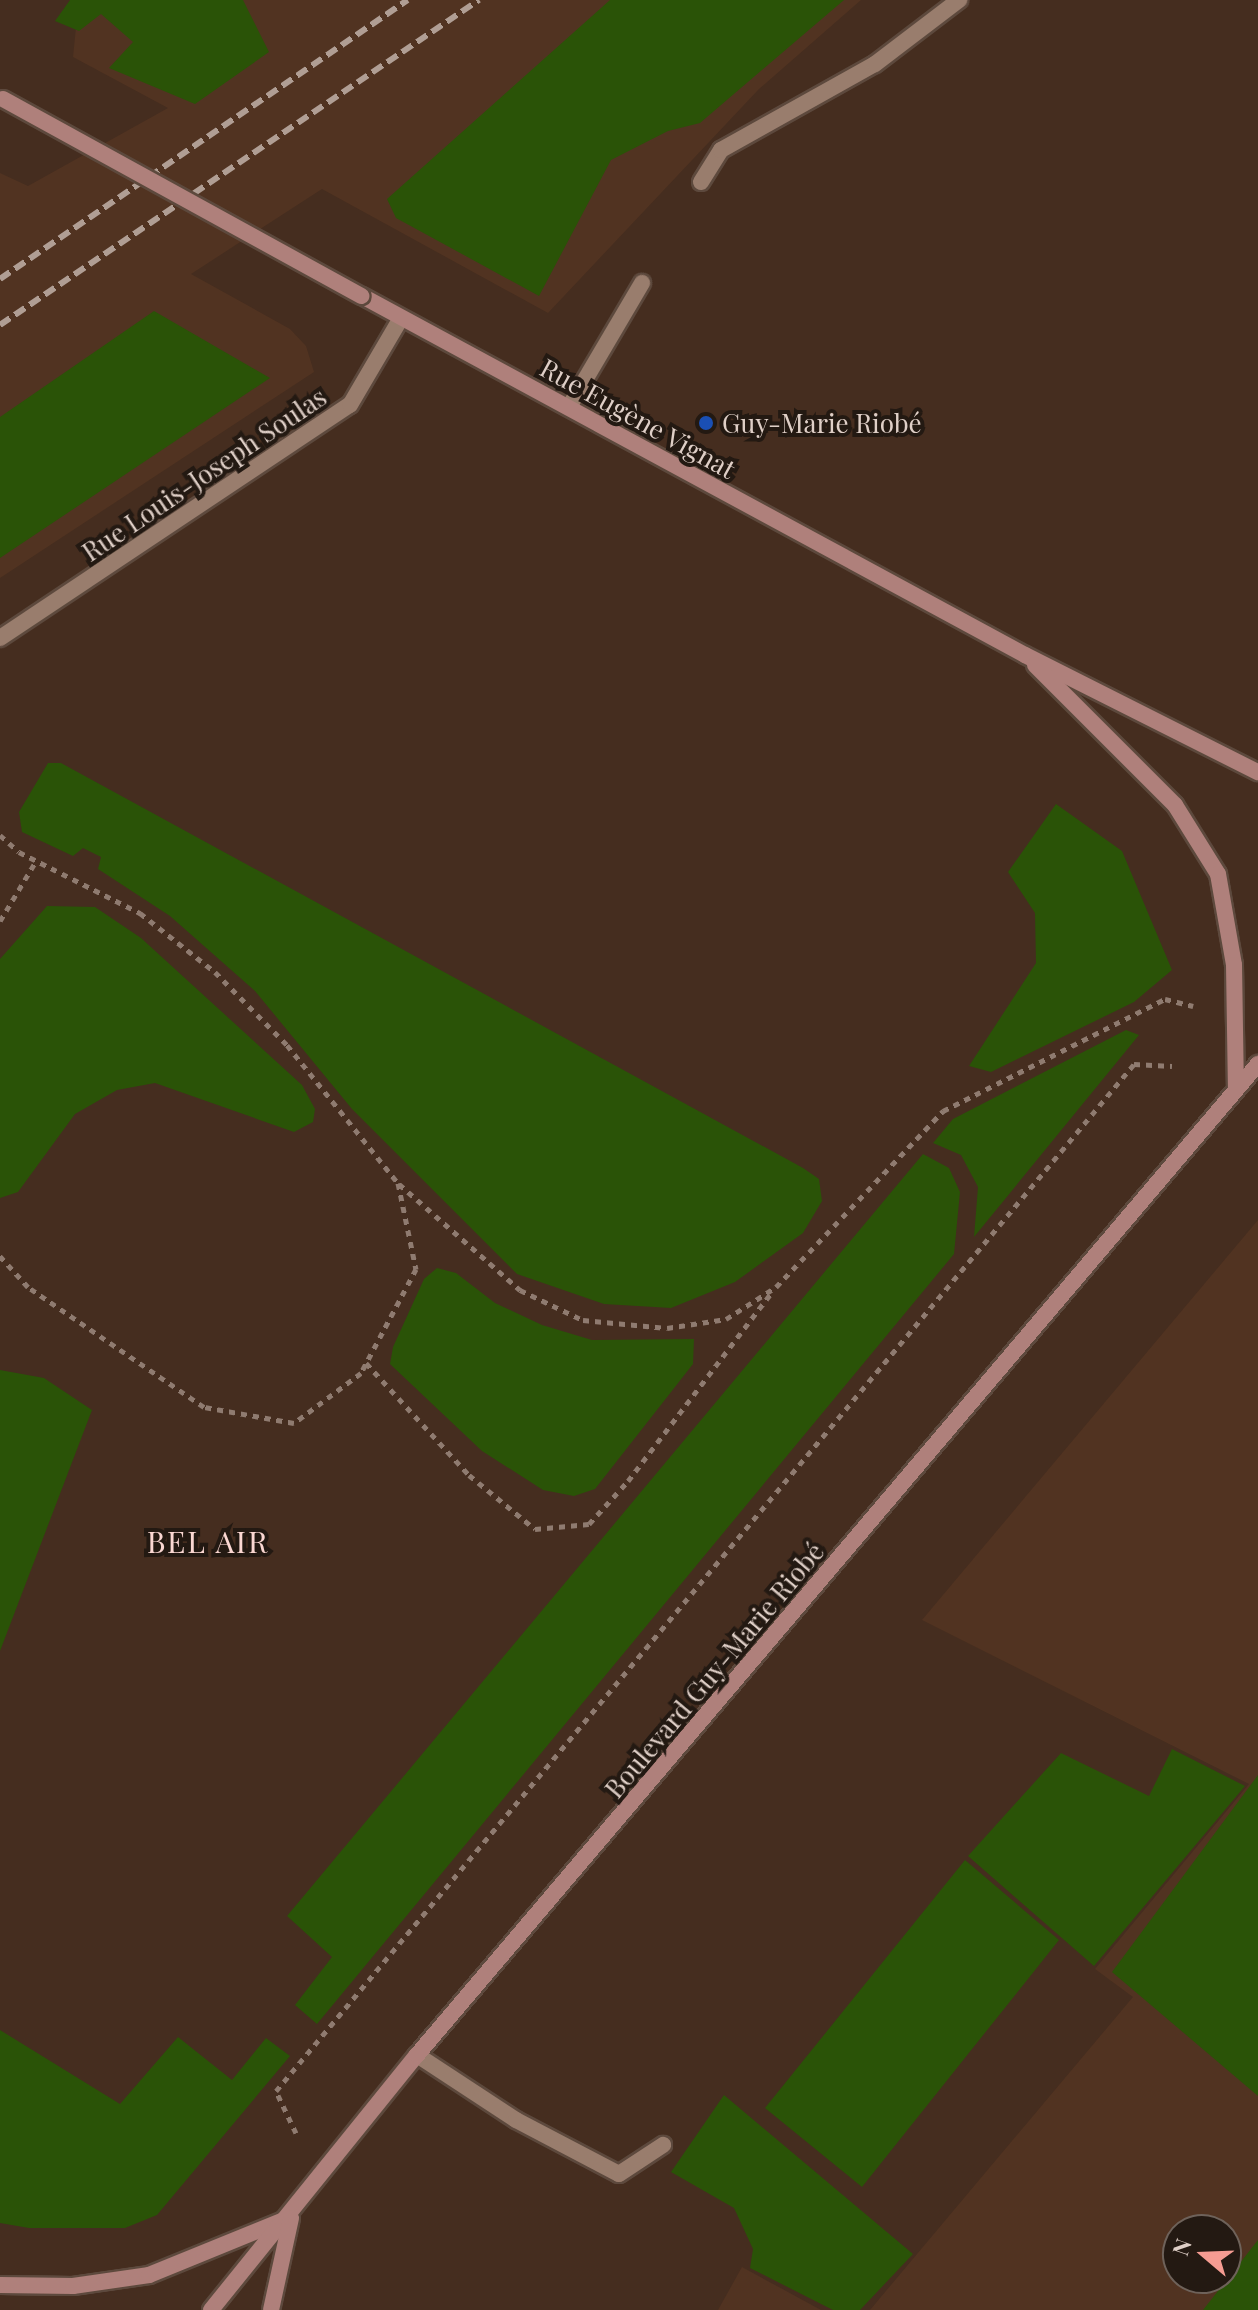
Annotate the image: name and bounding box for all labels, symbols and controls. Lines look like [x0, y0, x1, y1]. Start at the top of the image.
street label: Rue Eugène Vignat [535, 351, 741, 485]
street label: Rue Louis-Joseph Soulas [76, 381, 332, 567]
place label: Guy-Marie Riobé [722, 407, 922, 439]
marker: Guy-Marie Riobé [697, 414, 715, 432]
district label: BEL AIR [146, 1523, 270, 1559]
street label: Boulevard Guy-Marie Riobé [598, 1536, 830, 1804]
north arrow [1162, 2214, 1242, 2294]
text: N [1164, 2234, 1198, 2259]

